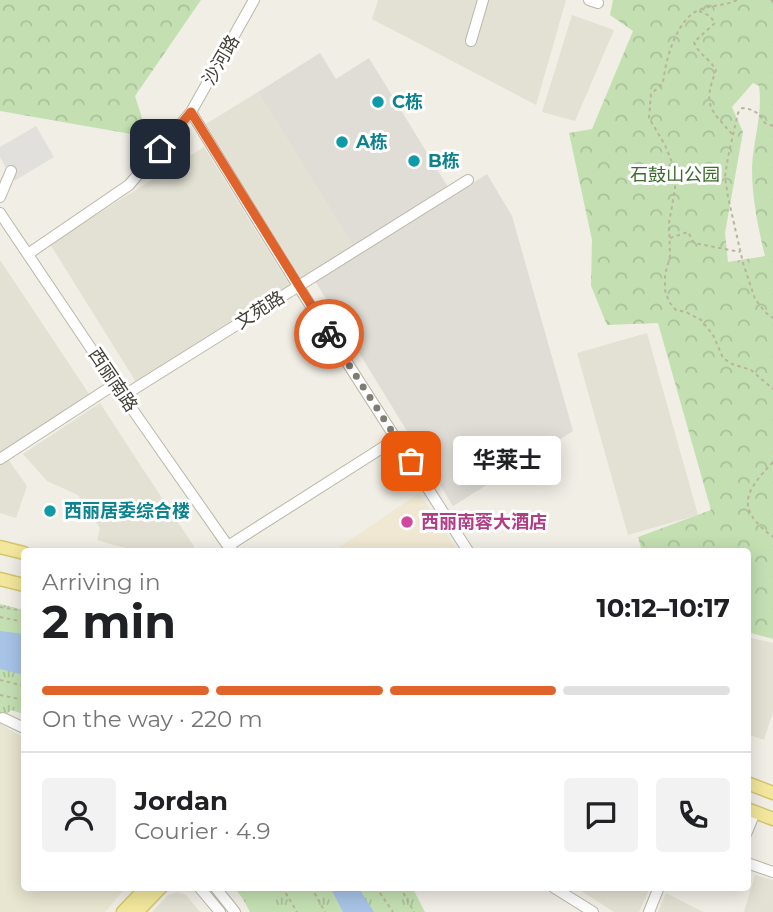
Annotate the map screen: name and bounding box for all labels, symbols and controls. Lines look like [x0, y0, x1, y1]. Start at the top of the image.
street label: 沙河路 [198, 31, 244, 89]
place label: C栋 [392, 91, 423, 113]
marker: C栋 [370, 94, 386, 110]
pin [130, 119, 190, 179]
icon: home [141, 130, 179, 168]
place label: A栋 [355, 131, 388, 153]
marker: A栋 [334, 134, 350, 150]
place label: B栋 [428, 150, 460, 172]
marker: B栋 [406, 153, 422, 169]
park label: 石鼓山公园 [630, 164, 720, 186]
street label: 文苑路 [231, 286, 289, 334]
courier [294, 299, 364, 369]
icon: bike [310, 315, 348, 353]
street label: 西丽南路 [84, 344, 142, 416]
pin [381, 431, 441, 491]
callout: 华莱士 [453, 436, 562, 486]
icon: bag [392, 442, 430, 480]
text: 华莱士 [473, 446, 542, 474]
place label: 西丽居委综合楼 [64, 500, 190, 522]
marker: 西丽居委综合楼 [42, 503, 58, 519]
place label: 西丽南蓉大酒店 [421, 511, 547, 533]
marker: 西丽南蓉大酒店 [399, 514, 415, 530]
text: Arriving in [42, 568, 161, 596]
text: 10:12–10:17 [596, 592, 730, 624]
text: 2 min [42, 593, 176, 650]
text: On the way · 220 m [42, 705, 263, 733]
button: person [42, 778, 116, 852]
button: chat [564, 778, 638, 852]
button: phone [656, 778, 730, 852]
text: Jordan [134, 785, 228, 817]
text: Courier · 4.9 [134, 817, 270, 845]

